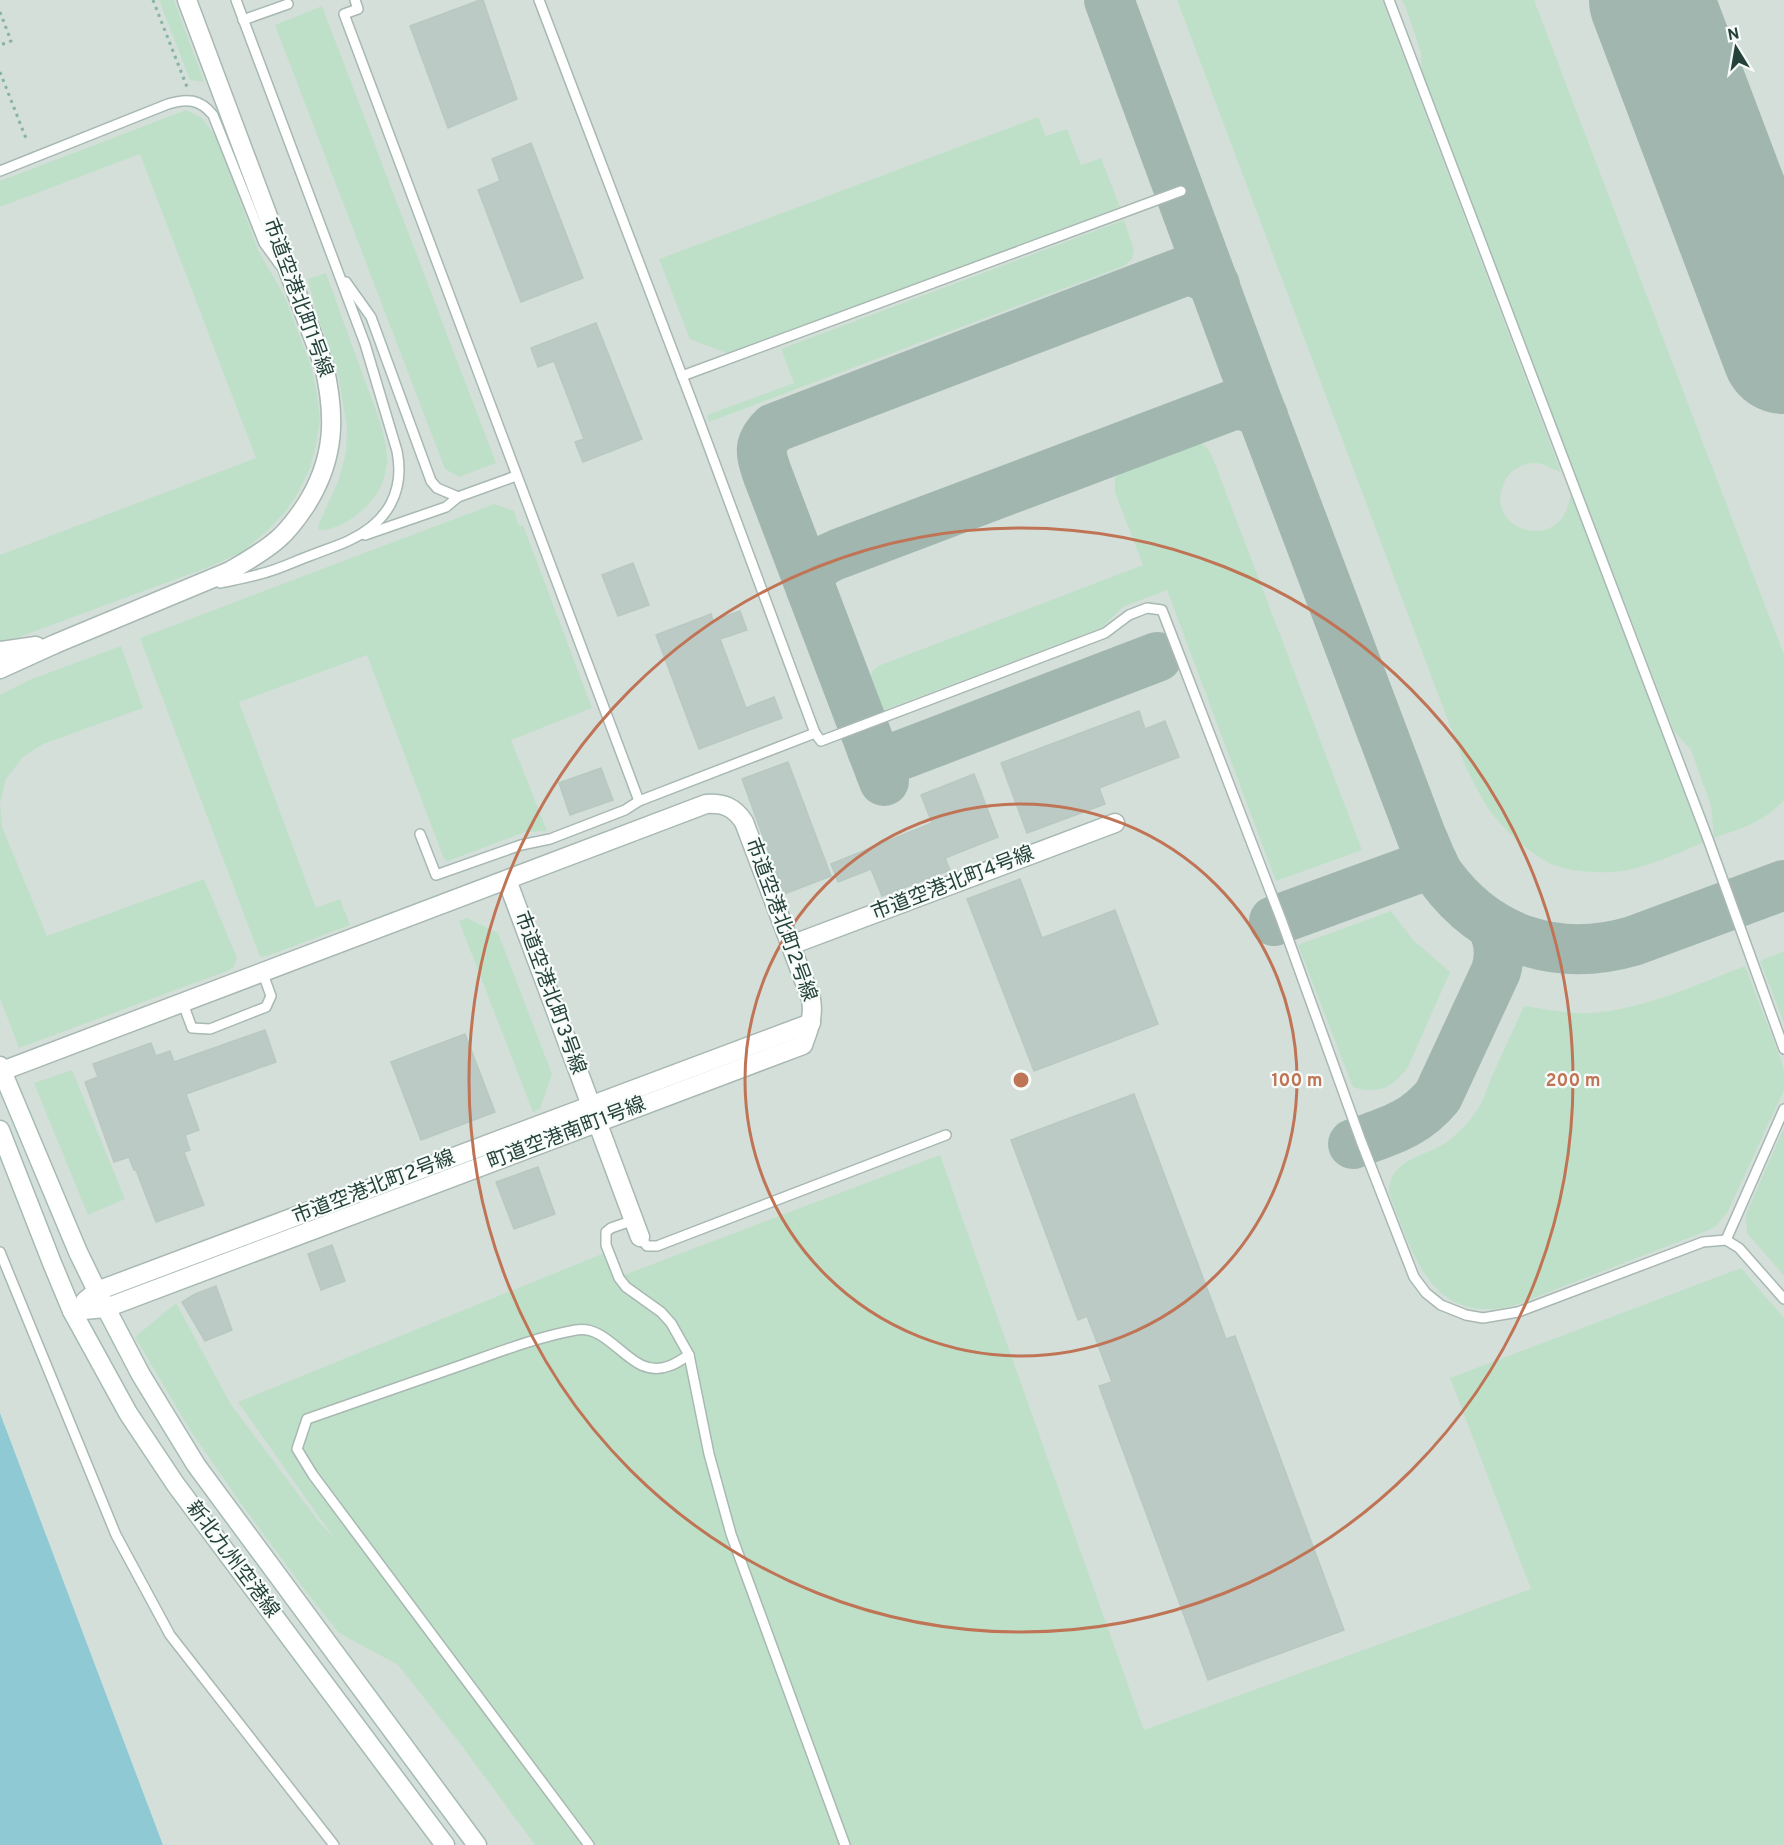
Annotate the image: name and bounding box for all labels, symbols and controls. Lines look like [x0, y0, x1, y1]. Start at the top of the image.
north arrow [1706, 18, 1766, 78]
text: N [1726, 24, 1741, 46]
street label: 市道空港北町1号線 [256, 215, 338, 381]
street label: 市道空港北町2号線 [738, 835, 822, 1005]
street label: 市道空港北町4号線 [868, 841, 1038, 927]
street label: 市道空港北町3号線 [507, 908, 591, 1078]
centre of rings [1011, 1070, 1031, 1090]
text: 100 m [1271, 1070, 1323, 1093]
text: 200 m [1545, 1070, 1601, 1093]
street label: 町道空港南町1号線 [484, 1092, 650, 1176]
street label: 市道空港北町2号線 [289, 1145, 459, 1231]
street label: 新北九州空港線 [179, 1496, 285, 1624]

